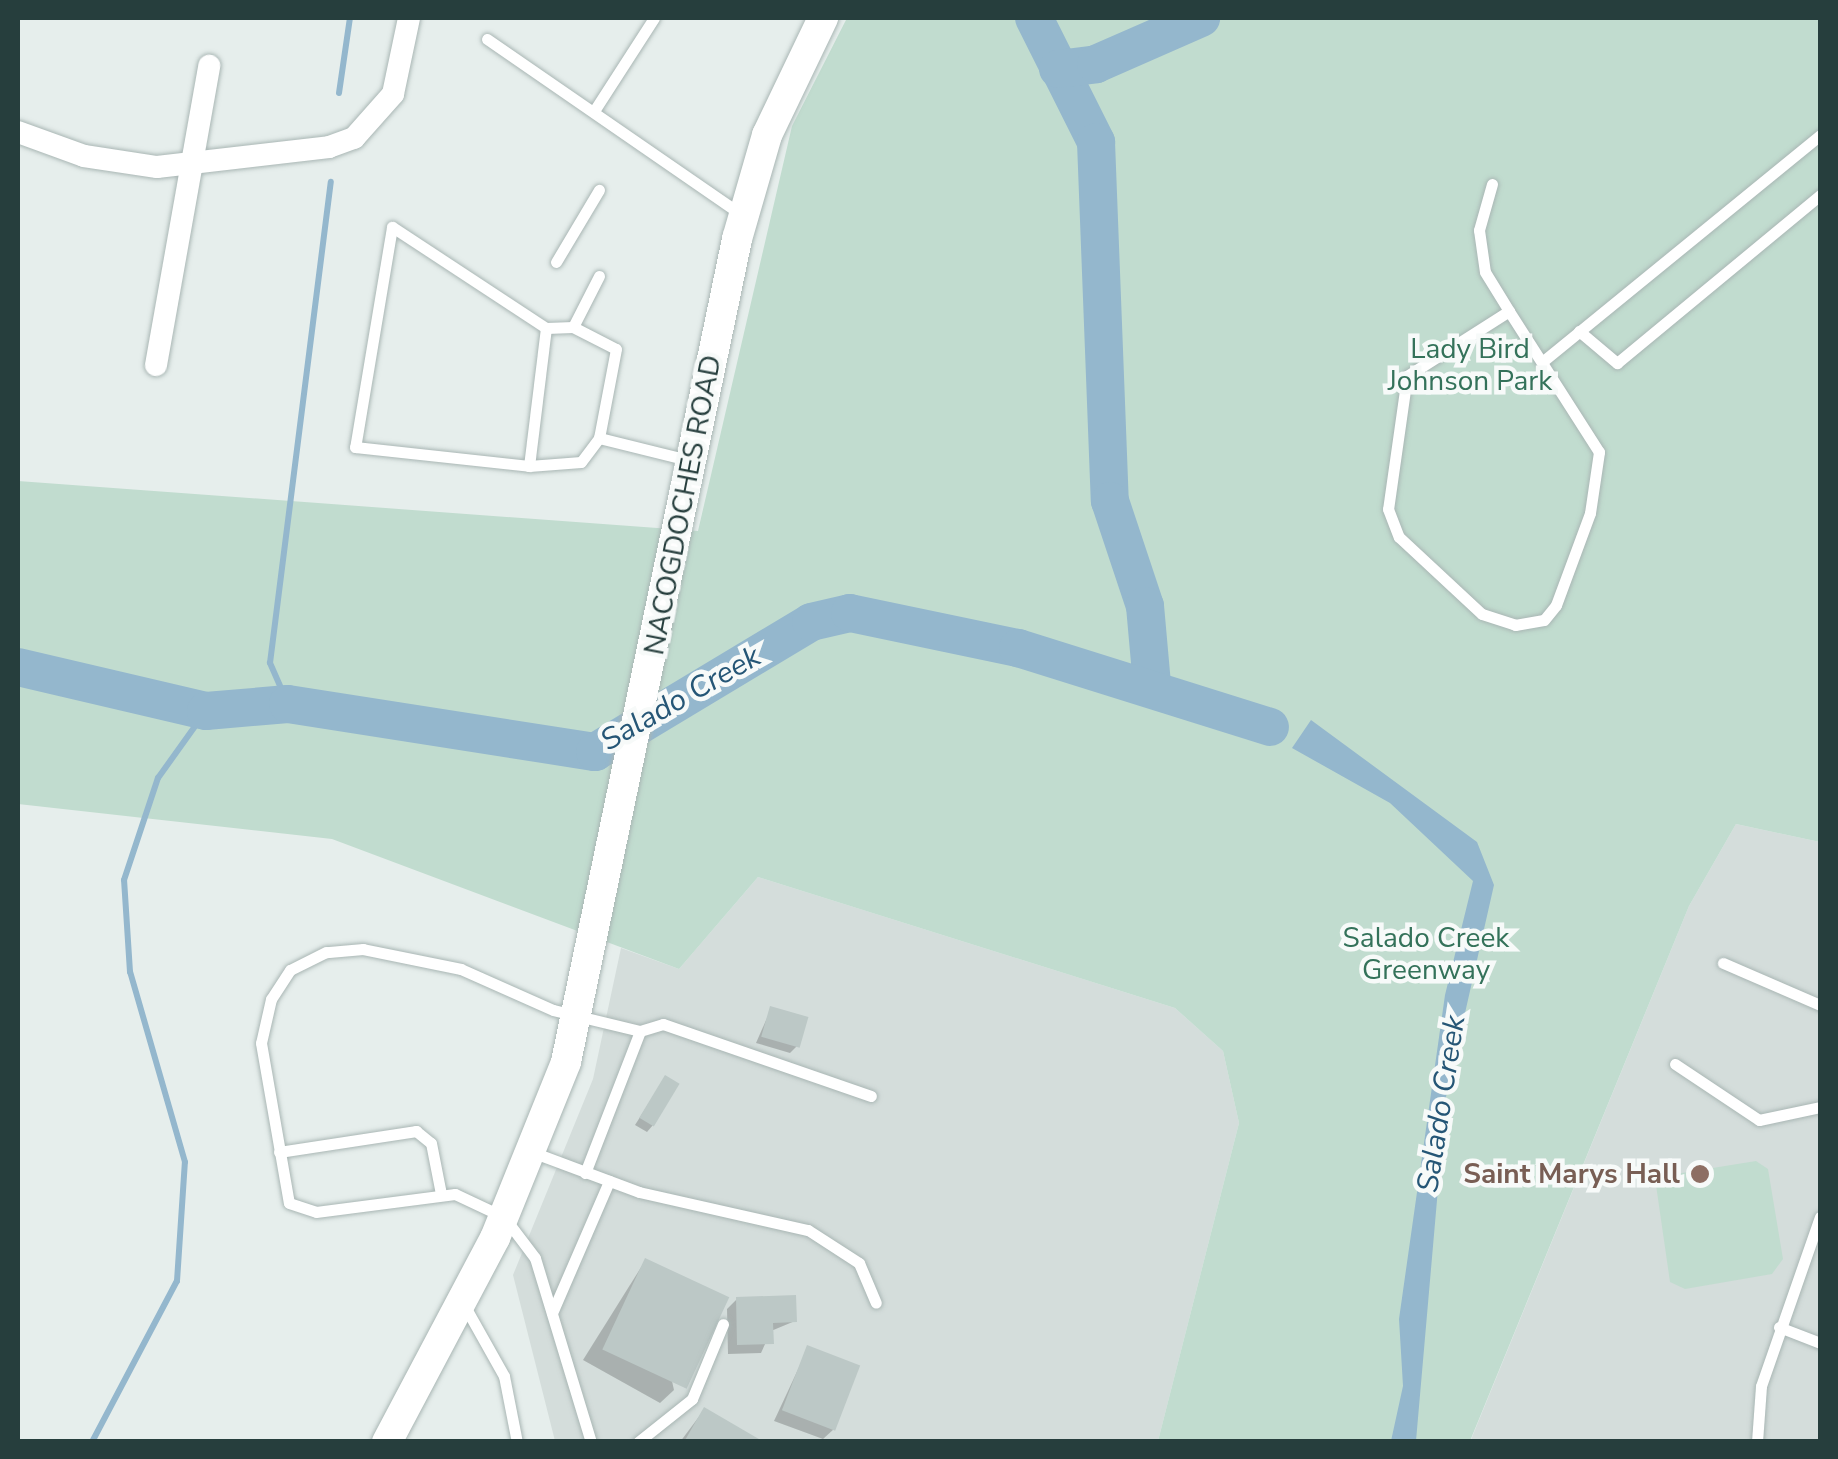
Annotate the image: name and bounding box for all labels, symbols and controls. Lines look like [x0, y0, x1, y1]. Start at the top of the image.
park label: Lady Bird Johnson Park [1388, 332, 1552, 398]
street label: NACOGDOCHES ROAD [637, 352, 729, 658]
water label: Salado Creek [595, 639, 767, 759]
park label: Salado Creek Greenway [1343, 921, 1509, 987]
water label: Salado Creek [1410, 1013, 1474, 1195]
place label: Saint Marys Hall [1463, 1157, 1680, 1191]
marker: Saint Marys Hall [1689, 1163, 1711, 1185]

